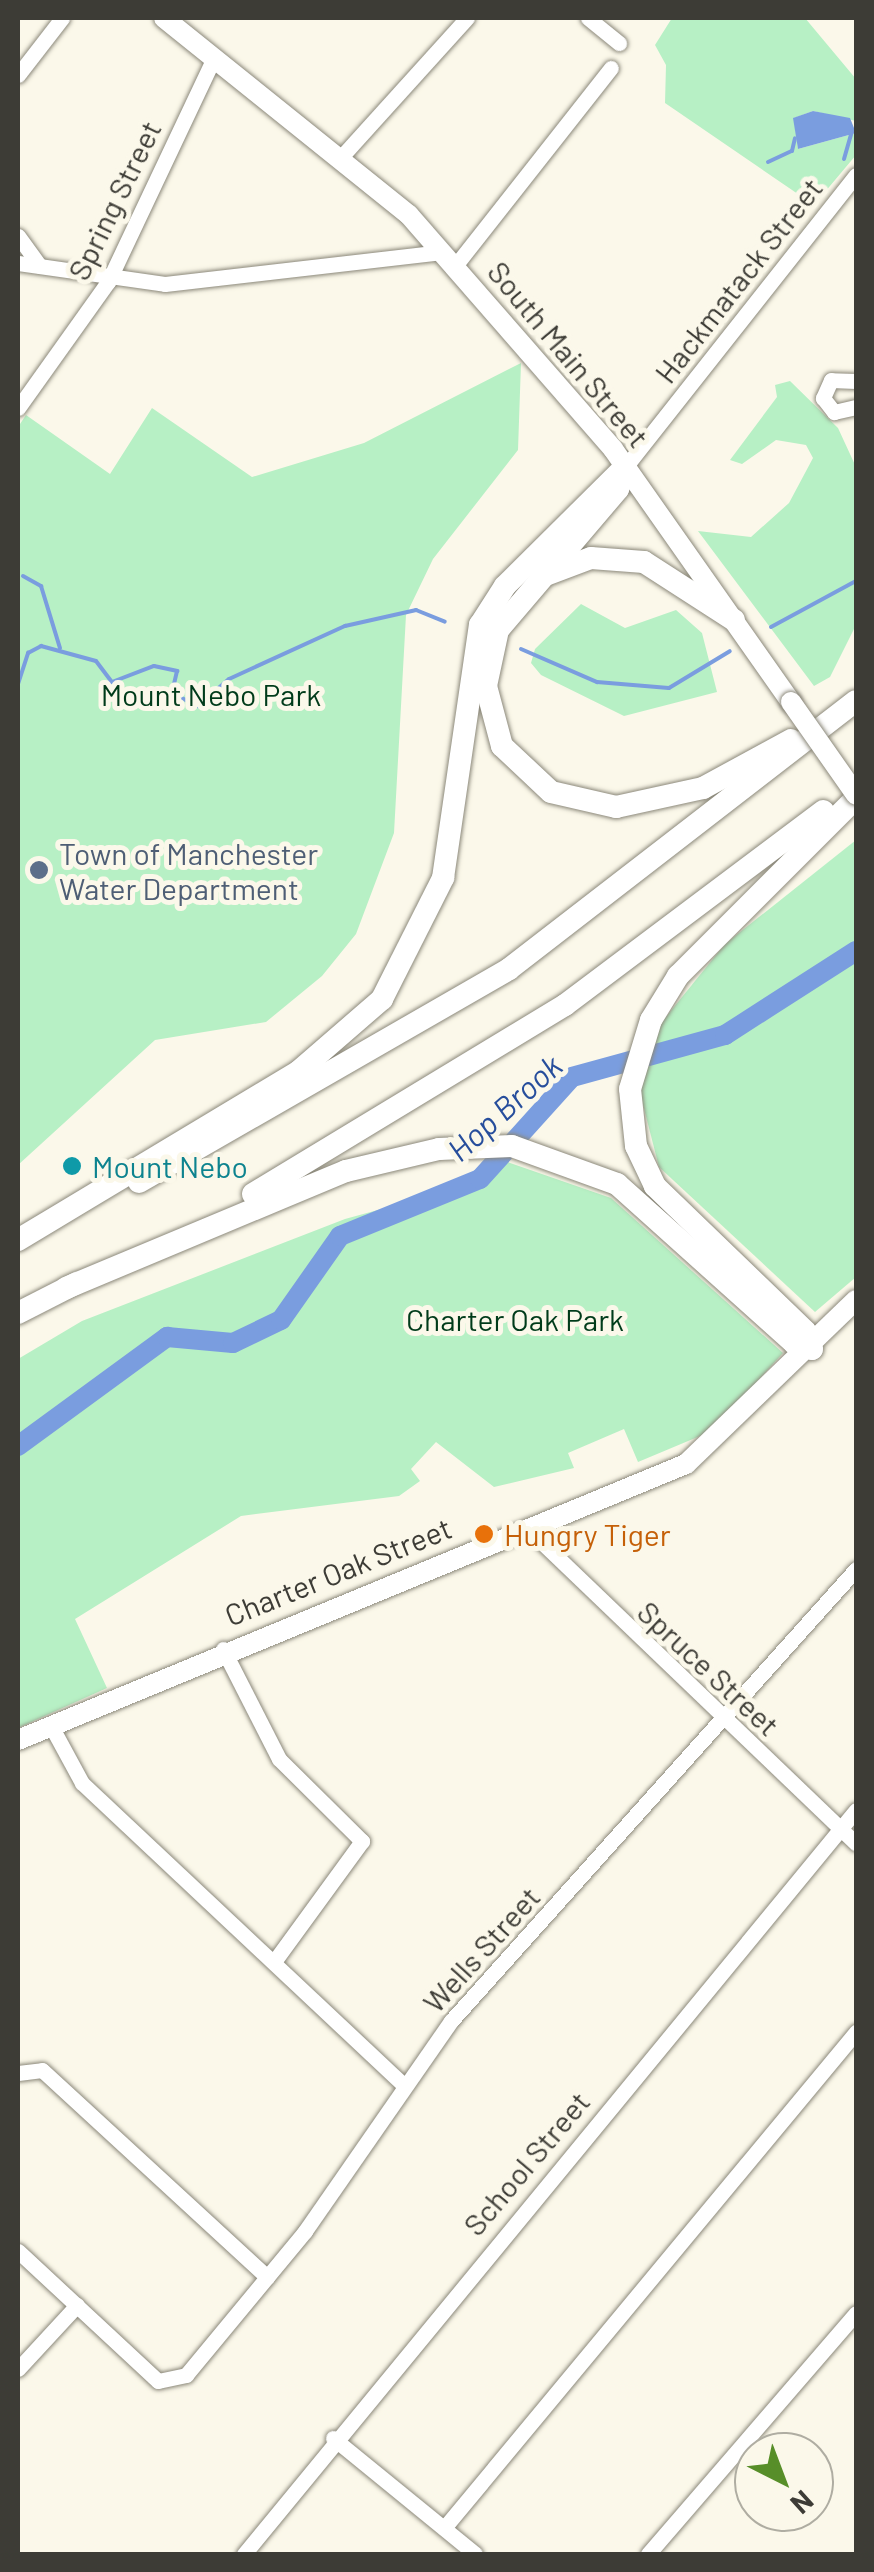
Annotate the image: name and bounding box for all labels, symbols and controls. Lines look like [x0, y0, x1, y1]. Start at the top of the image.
street label: Spring Street [60, 114, 168, 286]
street label: Hackmatack Street [647, 170, 829, 390]
street label: South Main Street [481, 254, 657, 454]
park label: Mount Nebo Park [101, 676, 321, 712]
place label: Town of Manchester Water Department [59, 835, 318, 906]
marker: Town of Manchester Water Department [28, 859, 50, 881]
water label: Hop Brook [439, 1046, 569, 1168]
place label: Mount Nebo [92, 1148, 248, 1184]
marker: Mount Nebo [61, 1155, 83, 1177]
park label: Charter Oak Park [406, 1301, 624, 1337]
street label: Charter Oak Street [219, 1509, 457, 1633]
place label: Hungry Tiger [504, 1516, 671, 1552]
marker: Hungry Tiger [473, 1523, 495, 1545]
street label: Spruce Street [631, 1593, 787, 1743]
street label: Wells Street [415, 1879, 547, 2019]
street label: School Street [455, 2084, 597, 2242]
north arrow [734, 2432, 834, 2532]
text: N [784, 2484, 821, 2522]

